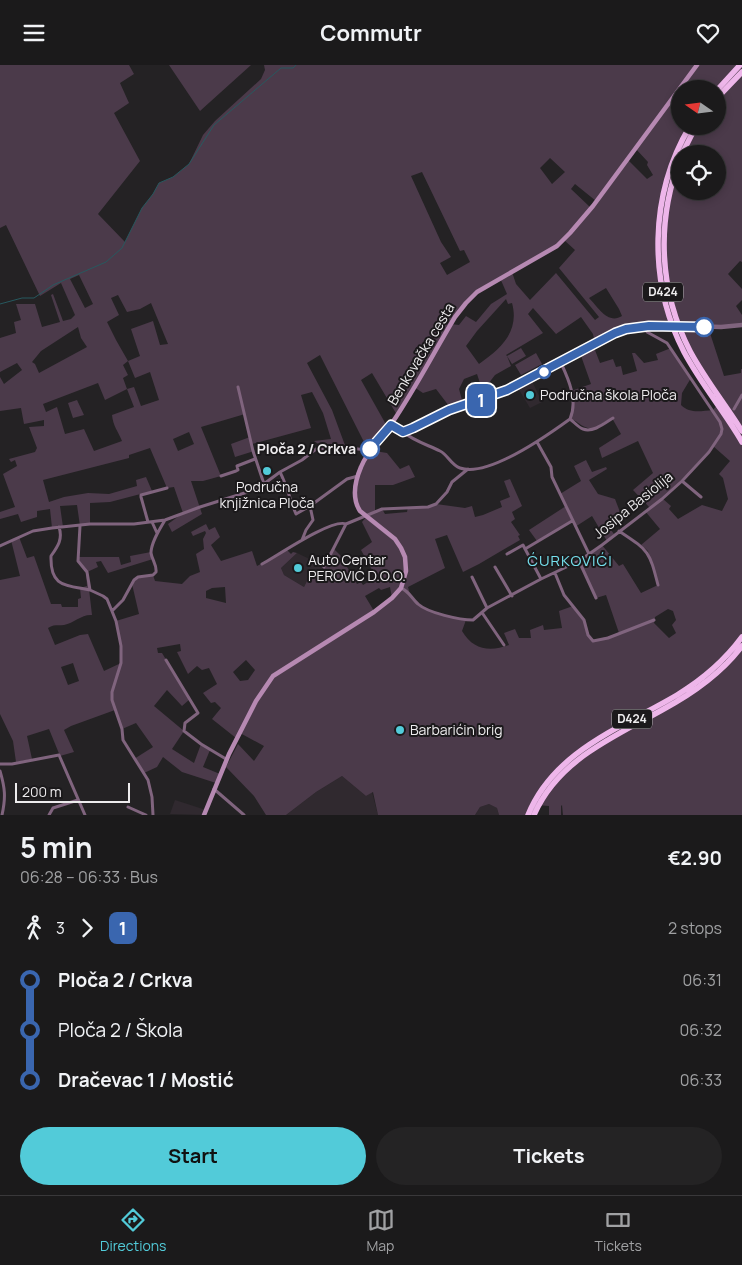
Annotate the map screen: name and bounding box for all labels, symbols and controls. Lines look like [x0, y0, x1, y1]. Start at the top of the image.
text: Commutr [320, 18, 422, 48]
icon: menu [20, 19, 48, 47]
icon: heart [694, 19, 722, 47]
north arrow [671, 80, 726, 135]
map controls [671, 80, 726, 200]
button: locate [671, 145, 726, 200]
road number: D424 [643, 283, 683, 301]
street label: Benkovačka cesta [383, 299, 459, 408]
unlabelled marker [694, 317, 714, 337]
unlabelled marker [537, 365, 551, 379]
line badge: 1 [465, 384, 497, 416]
place label: Područna škola Ploča [540, 385, 677, 404]
text: 1 [477, 388, 485, 412]
marker: Područna škola Ploča [524, 389, 536, 401]
place label: Ploča 2 / Crkva [257, 439, 356, 458]
marker: Ploča 2 / Crkva [360, 439, 380, 459]
marker: Područna knjižnica Ploča [261, 465, 273, 477]
street label: Josipa Basiolija [589, 467, 676, 543]
place label: Područna knjižnica Ploča [220, 477, 314, 512]
place label: Auto Centar PEROVIĆ D.O.O. [308, 550, 406, 585]
district label: ĆURKOVIĆI [527, 550, 613, 571]
marker: Auto Centar PEROVIĆ D.O.O. [292, 562, 304, 574]
road number: D424 [612, 709, 652, 729]
place label: Barbarićin brig [410, 720, 503, 739]
marker: Barbarićin brig [394, 724, 406, 736]
scale bar [15, 780, 130, 803]
text: 200 m [22, 782, 62, 801]
text: 5 min [20, 828, 93, 866]
text: €2.90 [668, 845, 722, 871]
text: 06:28 – 06:33 · Bus [20, 866, 158, 888]
icon: walk [20, 914, 48, 942]
icon: forward [73, 914, 101, 942]
text: 1 [119, 916, 127, 940]
text: 3 [56, 917, 65, 939]
text: 2 stops [668, 917, 722, 939]
text: Ploča 2 / Crkva [58, 967, 193, 993]
text: 06:31 [682, 969, 722, 991]
text: Ploča 2 / Škola [58, 1017, 183, 1043]
text: 06:32 [680, 1019, 722, 1041]
text: Dračevac 1 / Mostić [58, 1067, 234, 1093]
text: 06:33 [680, 1069, 722, 1091]
button: Start [20, 1127, 366, 1185]
button: Tickets [376, 1127, 722, 1185]
tab: Directions [100, 1206, 166, 1255]
tab: Map [367, 1206, 395, 1255]
tab: Tickets [595, 1206, 642, 1255]

